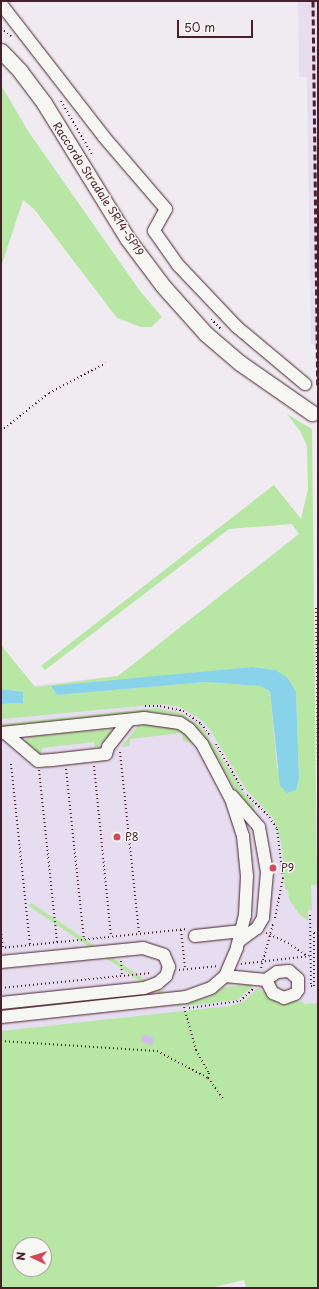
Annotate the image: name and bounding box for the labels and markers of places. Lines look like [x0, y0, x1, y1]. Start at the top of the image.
place label: P8 [125, 830, 139, 844]
marker: P8 [112, 832, 122, 842]
place label: P9 [281, 861, 294, 875]
marker: P9 [268, 863, 278, 873]

